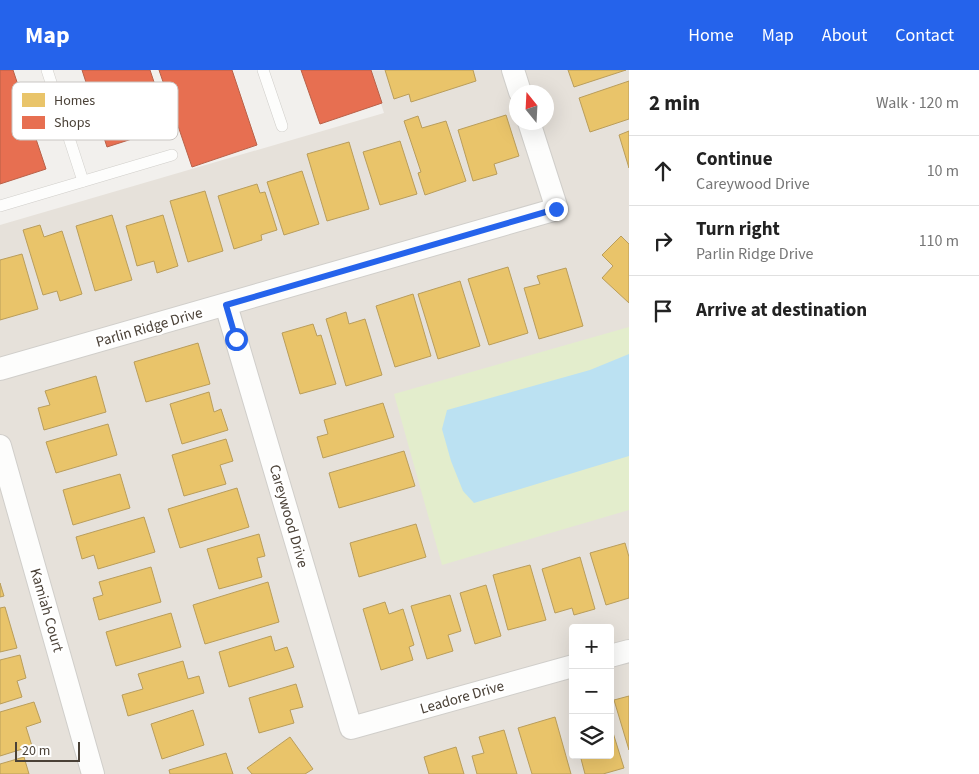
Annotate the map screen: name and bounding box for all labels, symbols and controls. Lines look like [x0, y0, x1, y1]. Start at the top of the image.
text: Map [25, 18, 70, 53]
text: Home [688, 23, 734, 48]
text: Map [762, 23, 794, 48]
text: About [822, 23, 867, 48]
text: Contact [895, 23, 954, 48]
legend [12, 82, 178, 140]
north arrow [509, 85, 554, 130]
text: 2 min [649, 88, 700, 118]
text: Homes [54, 91, 95, 111]
text: Walk · 120 m [876, 92, 959, 114]
text: Shops [54, 113, 90, 133]
text: Continue [696, 146, 773, 173]
icon: ahead [649, 157, 677, 185]
text: 10 m [927, 160, 959, 182]
text: Careywood Drive [696, 173, 810, 195]
route end [545, 198, 568, 221]
text: Turn right [696, 216, 780, 243]
icon: right [649, 227, 677, 255]
text: 110 m [919, 230, 959, 252]
text: Parlin Ridge Drive [696, 243, 814, 265]
icon: arrive [649, 297, 677, 325]
text: Arrive at destination [696, 297, 867, 324]
street label: Parlin Ridge Drive [93, 302, 205, 353]
route start [225, 328, 248, 351]
street label: Careywood Drive [264, 462, 313, 570]
street label: Kamiah Court [25, 566, 68, 654]
map controls [569, 624, 614, 759]
button: + [569, 624, 614, 669]
button: − [569, 669, 614, 714]
street label: Leadore Drive [418, 675, 507, 719]
button: layers [569, 714, 614, 759]
scale bar [15, 739, 80, 762]
text: 20 m [22, 741, 50, 761]

